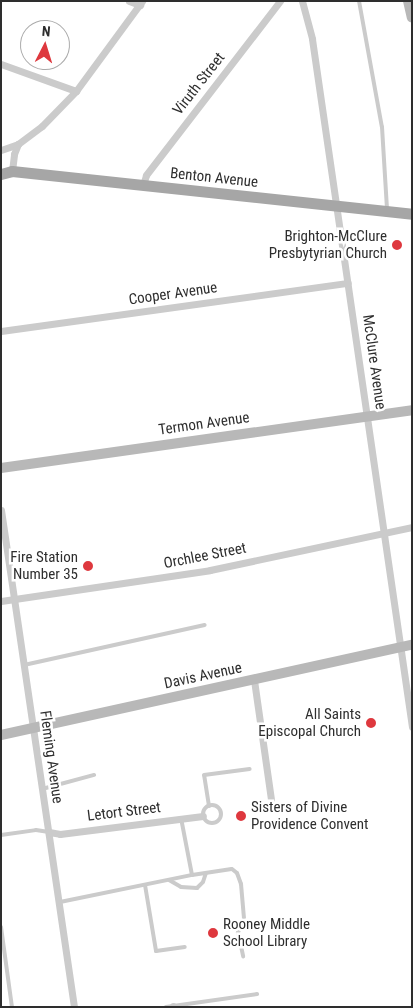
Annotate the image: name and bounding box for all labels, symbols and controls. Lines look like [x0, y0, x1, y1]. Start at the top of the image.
north arrow [20, 20, 70, 70]
text: N [41, 23, 51, 39]
street label: Viruth Street [169, 49, 229, 119]
street label: Benton Avenue [169, 164, 259, 192]
place label: Brighton-McClure Presbytyrian Church [269, 227, 387, 262]
marker: Brighton-McClure Presbytyrian Church [391, 239, 403, 251]
street label: Cooper Avenue [128, 279, 218, 309]
street label: McClure Avenue [358, 313, 390, 411]
street label: Termon Avenue [157, 409, 251, 439]
street label: Orchlee Street [162, 539, 248, 573]
place label: Fire Station Number 35 [10, 548, 78, 583]
marker: Fire Station Number 35 [82, 560, 94, 572]
street label: Davis Avenue [163, 659, 243, 693]
place label: All Saints Episcopal Church [258, 705, 361, 740]
street label: Fleming Avenue [36, 709, 66, 805]
marker: All Saints Episcopal Church [365, 717, 377, 729]
place label: Sisters of Divine Providence Convent [251, 798, 369, 833]
street label: Letort Street [86, 799, 162, 825]
marker: Sisters of Divine Providence Convent [235, 810, 247, 822]
place label: Rooney Middle School Library [223, 915, 310, 950]
marker: Rooney Middle School Library [207, 927, 219, 939]

